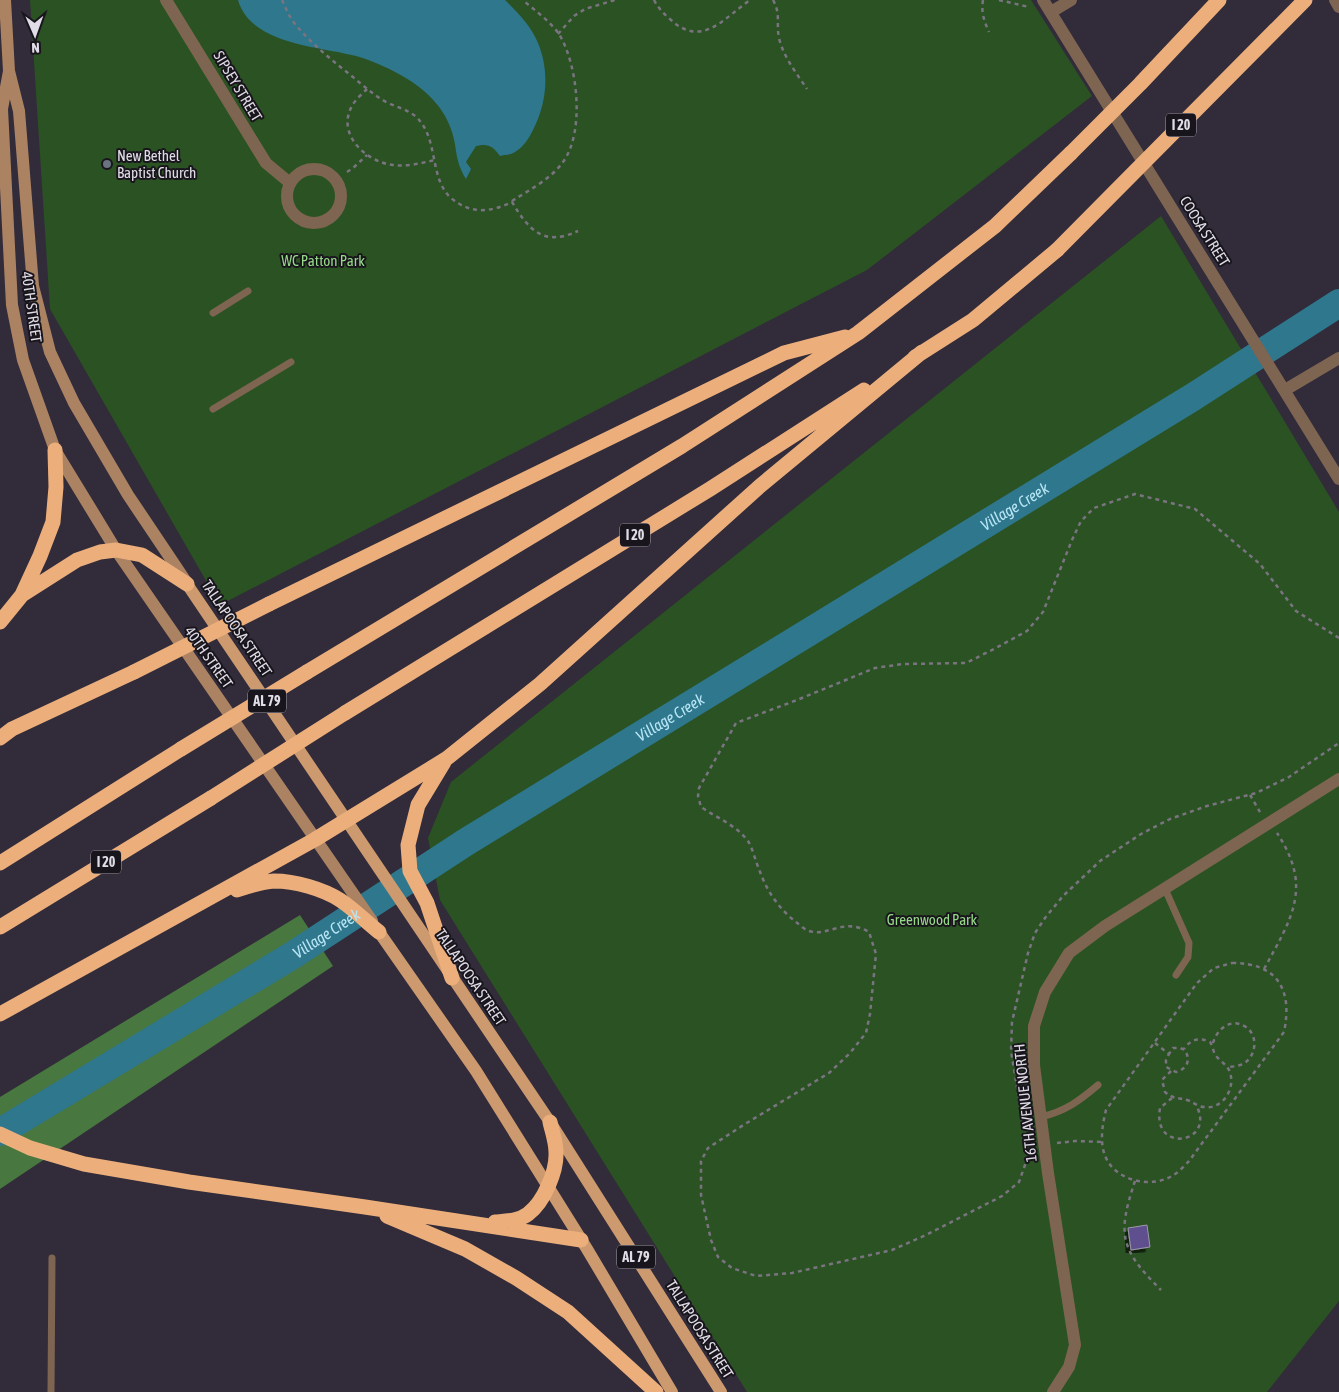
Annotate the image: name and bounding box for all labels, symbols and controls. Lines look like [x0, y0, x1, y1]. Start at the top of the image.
north arrow [10, 10, 60, 60]
text: N [31, 40, 40, 56]
street label: SIPSEY STREET [210, 48, 266, 124]
road number: I 20 [1166, 114, 1196, 136]
place label: New Bethel Baptist Church [117, 147, 196, 181]
marker: New Bethel Baptist Church [101, 158, 113, 170]
street label: COOSA STREET [1177, 193, 1233, 270]
park label: WC Patton Park [281, 252, 365, 269]
street label: 40TH STREET [19, 271, 45, 344]
water label: Village Creek [977, 478, 1053, 534]
road number: I 20 [620, 524, 650, 546]
street label: TALLAPOOSA STREET [198, 577, 276, 680]
street label: 40TH STREET [182, 623, 237, 691]
road number: AL 79 [248, 689, 286, 712]
water label: Village Creek [633, 689, 708, 745]
road number: I 20 [91, 850, 121, 874]
water label: Village Creek [289, 904, 364, 962]
park label: Greenwood Park [887, 911, 978, 928]
street label: TALLAPOOSA STREET [432, 926, 510, 1029]
street label: 16TH AVENUE NORTH [1010, 1043, 1040, 1163]
road number: AL 79 [617, 1246, 655, 1268]
street label: TALLAPOOSA STREET [663, 1277, 737, 1382]

